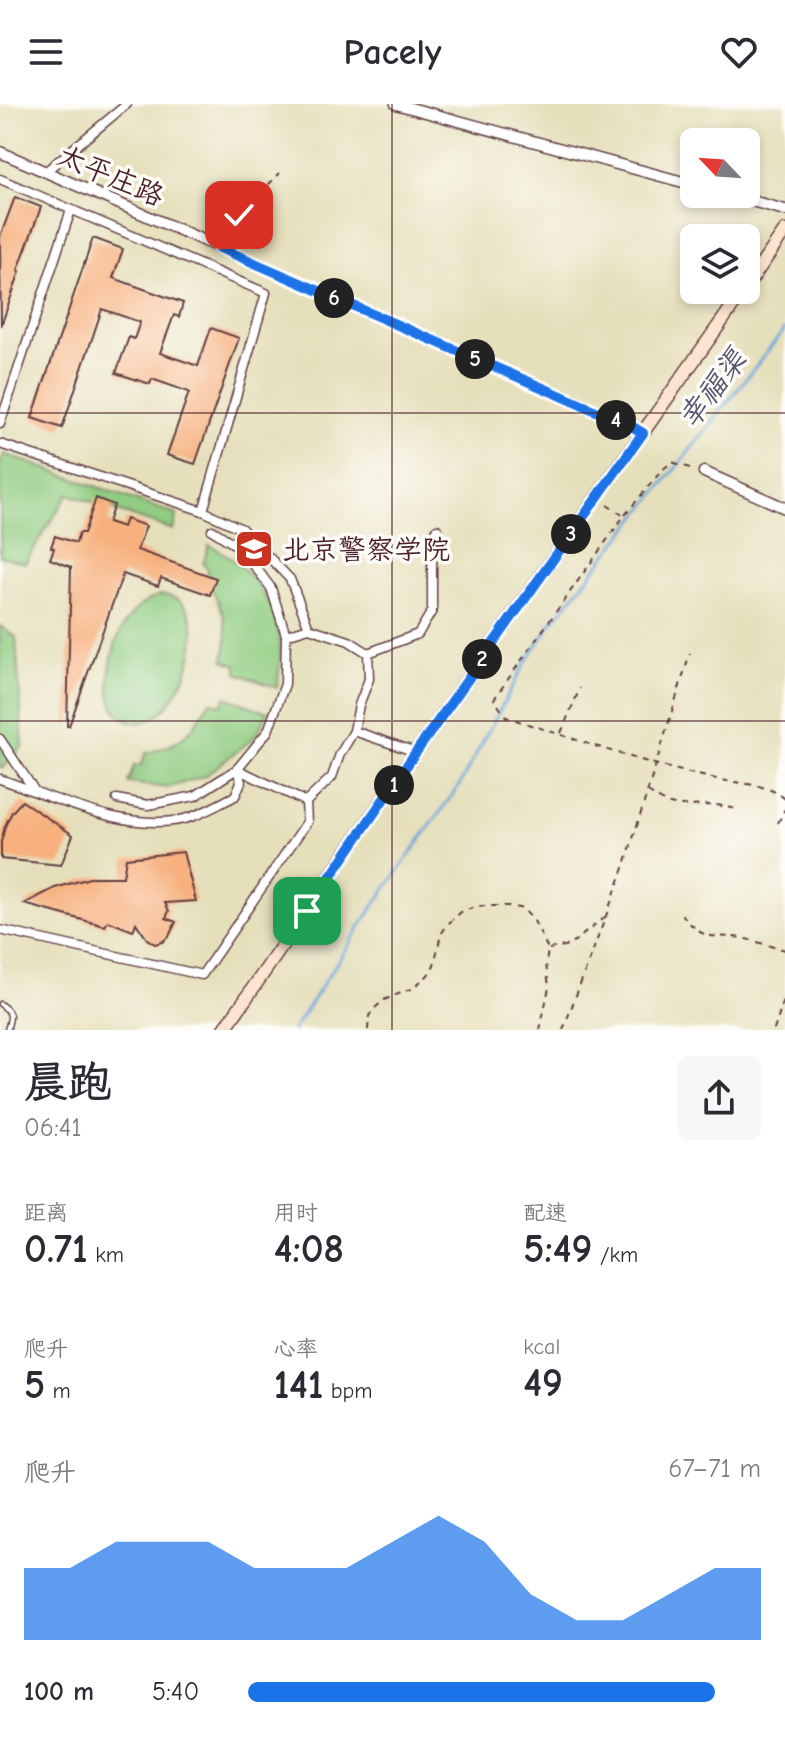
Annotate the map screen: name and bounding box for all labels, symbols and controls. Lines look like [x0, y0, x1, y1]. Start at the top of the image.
icon: menu [24, 30, 68, 74]
icon: heart [717, 30, 761, 74]
text: Pacely [344, 32, 441, 73]
north arrow [680, 128, 760, 208]
map controls [680, 128, 760, 304]
street label: 太平庄路 [53, 139, 168, 213]
pin [205, 181, 273, 249]
icon: check [217, 193, 261, 237]
button: layers [680, 224, 760, 304]
pin: 6 [314, 278, 354, 318]
text: 6 [328, 285, 340, 311]
pin: 5 [455, 339, 495, 379]
water label: 幸福渠 [671, 341, 756, 436]
text: 5 [469, 346, 481, 372]
pin: 4 [596, 400, 636, 440]
text: 4 [611, 407, 621, 433]
pin: 3 [551, 514, 591, 554]
text: 3 [566, 521, 576, 547]
school or university icon: 北京警察学院 [233, 528, 275, 570]
place label: 北京警察学院 [282, 534, 450, 566]
pin: 2 [462, 639, 502, 679]
text: 2 [477, 646, 487, 672]
pin: 1 [374, 765, 414, 805]
text: 1 [390, 772, 398, 798]
pin [273, 877, 341, 945]
icon: arrive [285, 889, 329, 933]
button: share [677, 1056, 761, 1140]
text: 晨跑 [24, 1057, 112, 1108]
text: 06:41 [24, 1113, 82, 1143]
text: 距离 [24, 1200, 68, 1226]
text: 用时 [274, 1200, 318, 1226]
text: 配速 [523, 1200, 567, 1226]
text: 0.71 [24, 1226, 88, 1272]
text: 4:08 [274, 1226, 344, 1272]
text: 5:49 [523, 1226, 593, 1272]
text: km [88, 1242, 124, 1268]
text: /km [593, 1242, 638, 1268]
text: kcal [523, 1334, 560, 1360]
text: 爬升 [24, 1336, 68, 1362]
text: 心率 [274, 1336, 318, 1362]
text: 49 [523, 1360, 563, 1406]
text: 5 [24, 1362, 45, 1408]
text: 141 [274, 1362, 323, 1408]
text: m [45, 1378, 71, 1404]
text: bpm [323, 1378, 372, 1404]
text: 67–71 m [668, 1454, 761, 1484]
text: 爬升 [24, 1458, 76, 1488]
text: 100 m [24, 1677, 94, 1707]
text: 5:40 [152, 1677, 199, 1707]

